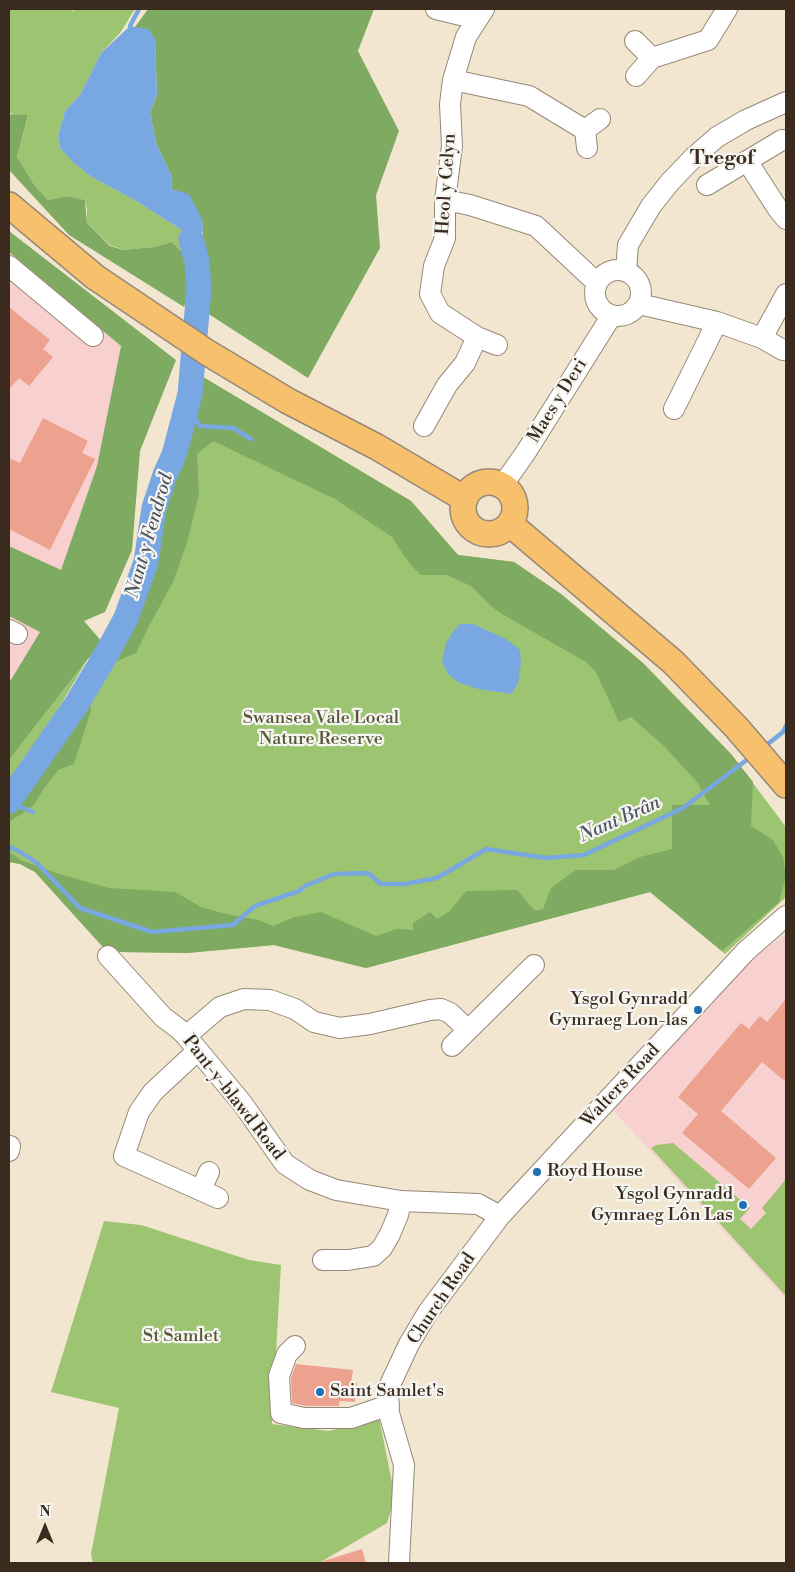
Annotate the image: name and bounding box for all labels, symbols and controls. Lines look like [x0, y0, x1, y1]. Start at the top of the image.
street label: Heol y Celyn [433, 133, 461, 235]
district label: Tregof [690, 147, 754, 171]
street label: Maes y Deri [524, 355, 592, 447]
water label: Nant y Fendrod [121, 471, 179, 601]
park label: Swansea Vale Local Nature Reserve [243, 708, 399, 751]
water label: Nant Brân [576, 792, 664, 848]
place label: Ysgol Gynradd Gymraeg Lon-las [549, 989, 688, 1032]
marker: Ysgol Gynradd Gymraeg Lon-las [692, 1004, 704, 1016]
street label: Pant-y-blawd Road [177, 1031, 289, 1165]
street label: Walters Road [577, 1040, 665, 1132]
place label: Royd House [547, 1161, 643, 1183]
marker: Royd House [531, 1166, 543, 1178]
place label: Ysgol Gynradd Gymraeg Lôn Las [591, 1184, 733, 1226]
marker: Ysgol Gynradd Gymraeg Lôn Las [737, 1199, 749, 1211]
street label: Church Road [403, 1249, 481, 1349]
park label: St Samlet [143, 1326, 219, 1348]
place label: Saint Samlet's [330, 1381, 444, 1403]
marker: Saint Samlet's [314, 1386, 326, 1398]
north arrow [20, 1502, 70, 1552]
text: N [39, 1503, 51, 1521]

